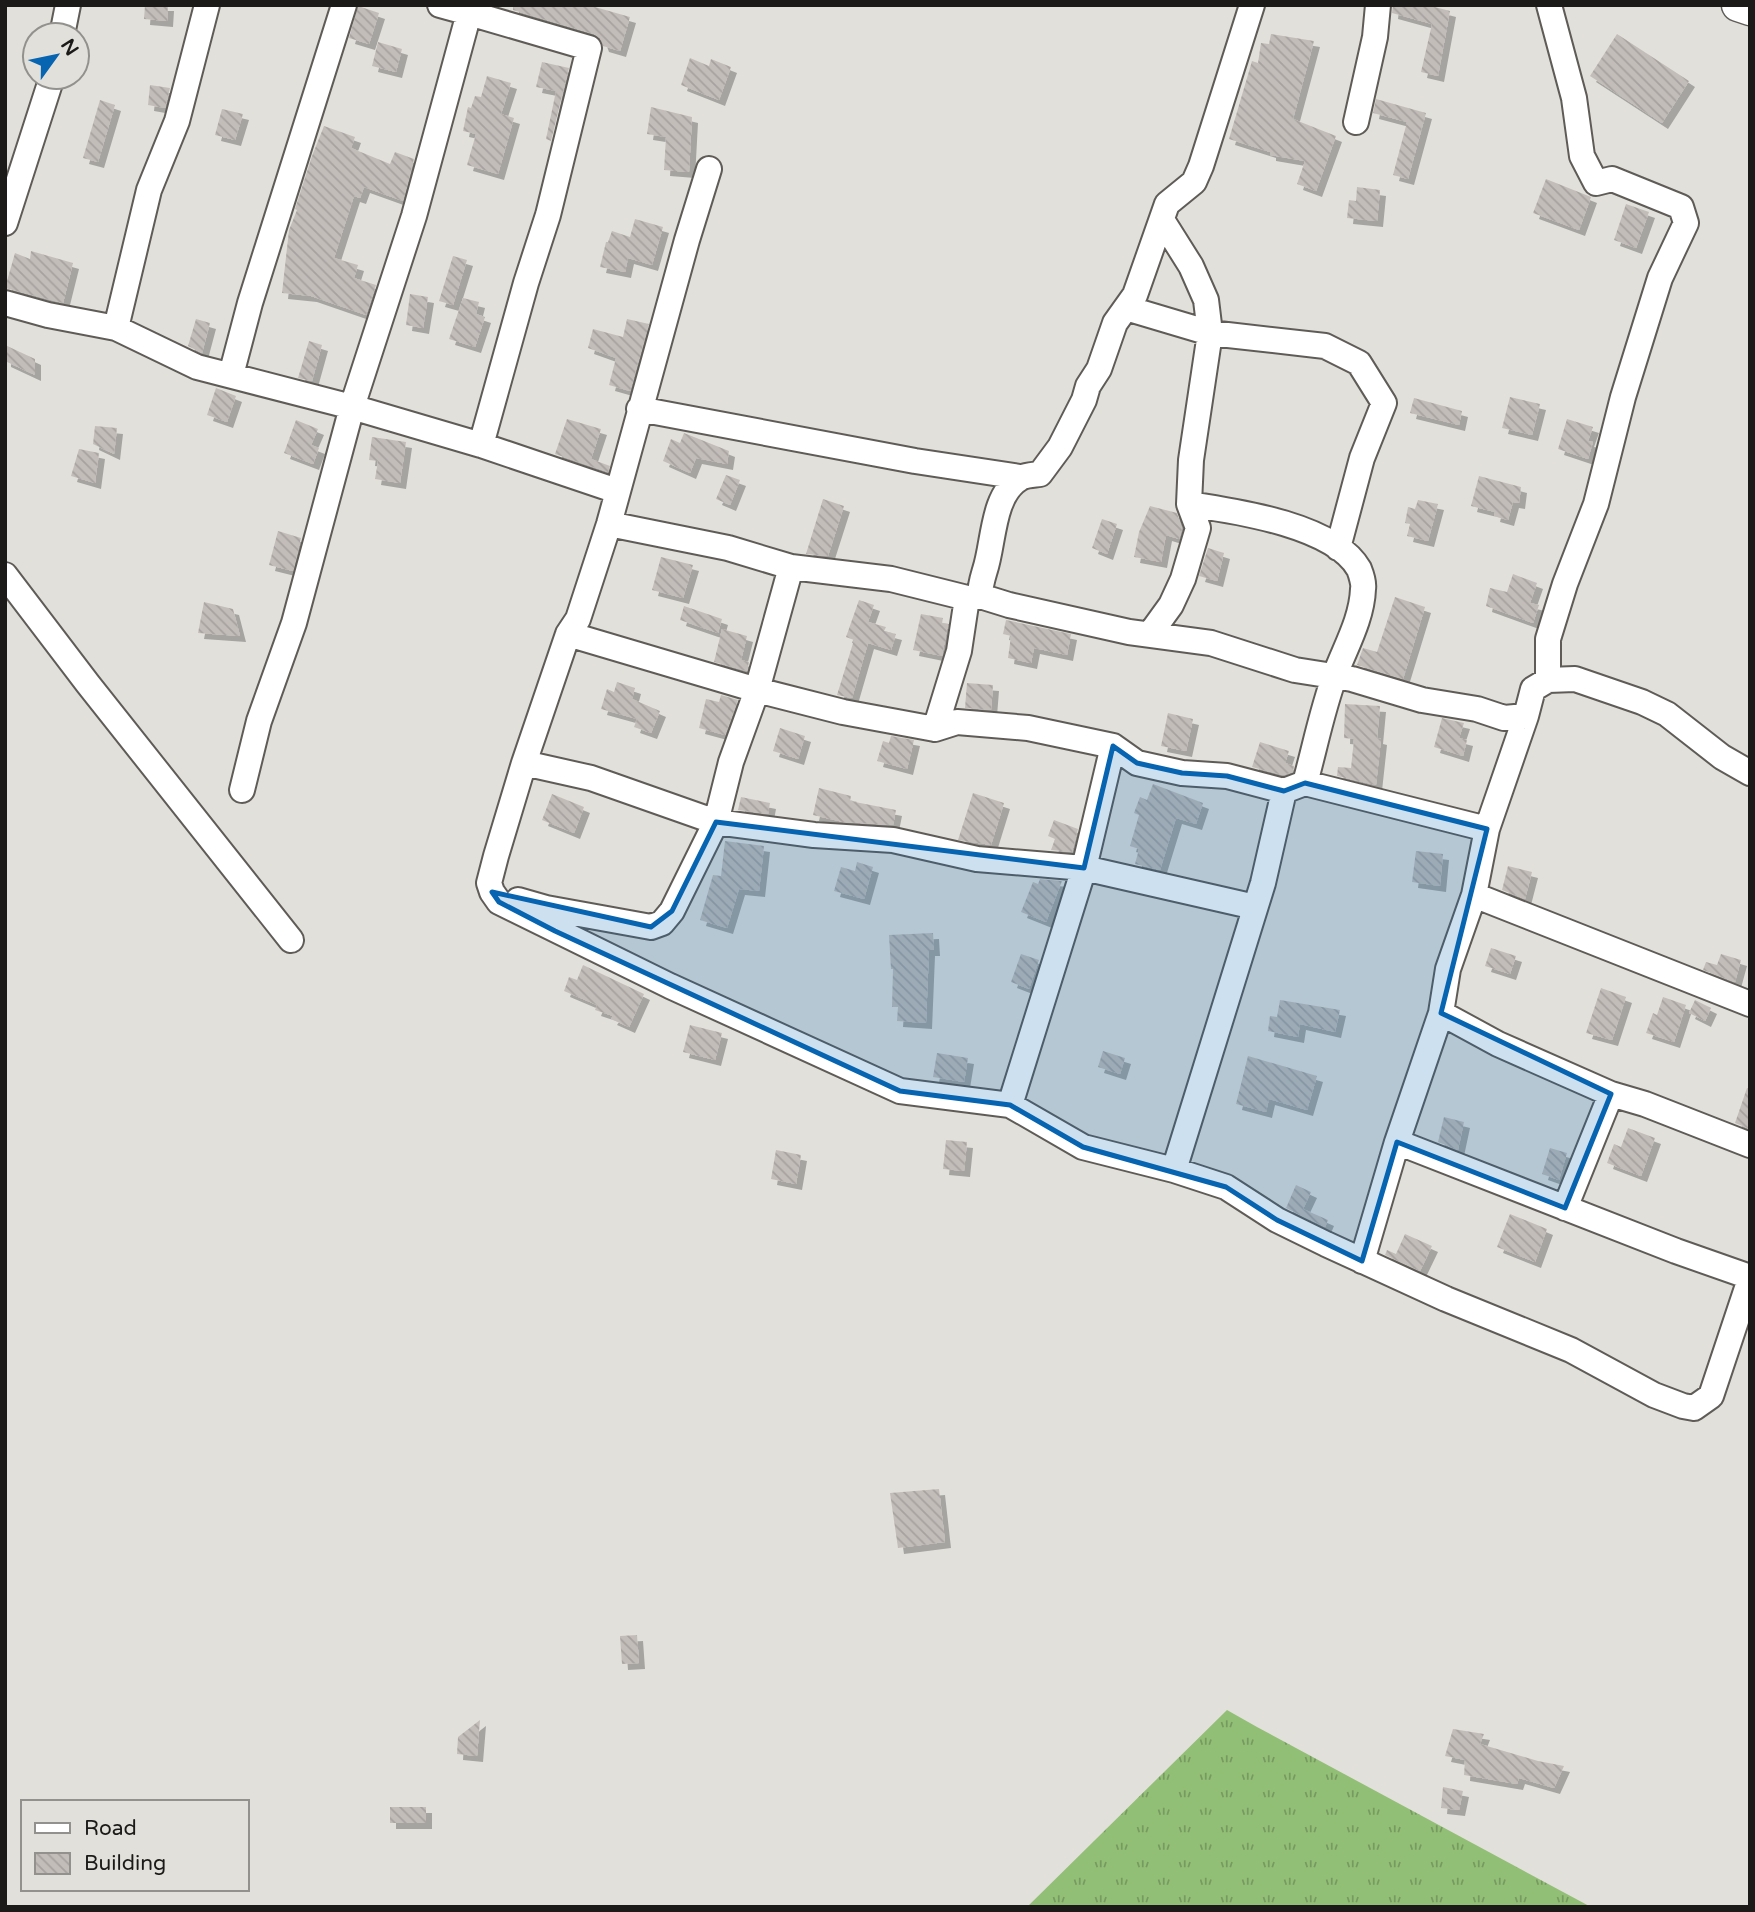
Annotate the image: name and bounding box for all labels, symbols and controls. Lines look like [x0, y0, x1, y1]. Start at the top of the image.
north arrow [21, 21, 91, 91]
text: N [56, 35, 83, 60]
legend [21, 1800, 248, 1891]
text: Road [84, 1816, 137, 1841]
text: Building [84, 1851, 166, 1876]

